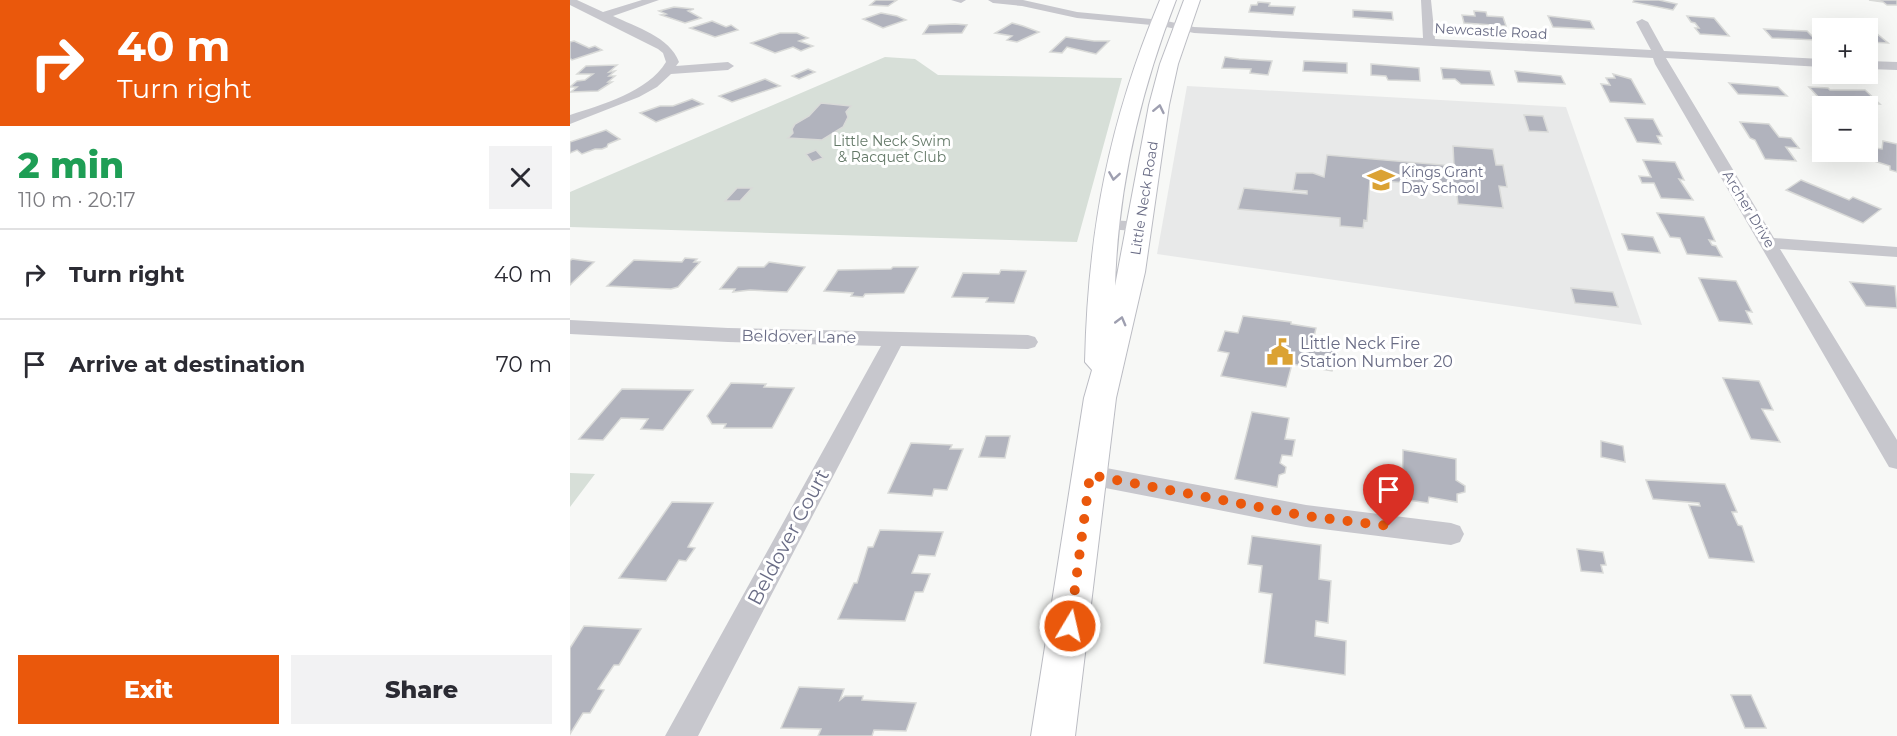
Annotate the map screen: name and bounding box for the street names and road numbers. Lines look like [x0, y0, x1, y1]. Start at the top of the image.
street label: Newcastle Road [1434, 19, 1548, 43]
street label: Little Neck Road [1126, 140, 1162, 256]
street label: Archer Drive [1719, 167, 1779, 251]
street label: Beldover Lane [741, 326, 857, 347]
street label: Beldover Court [742, 465, 834, 609]

